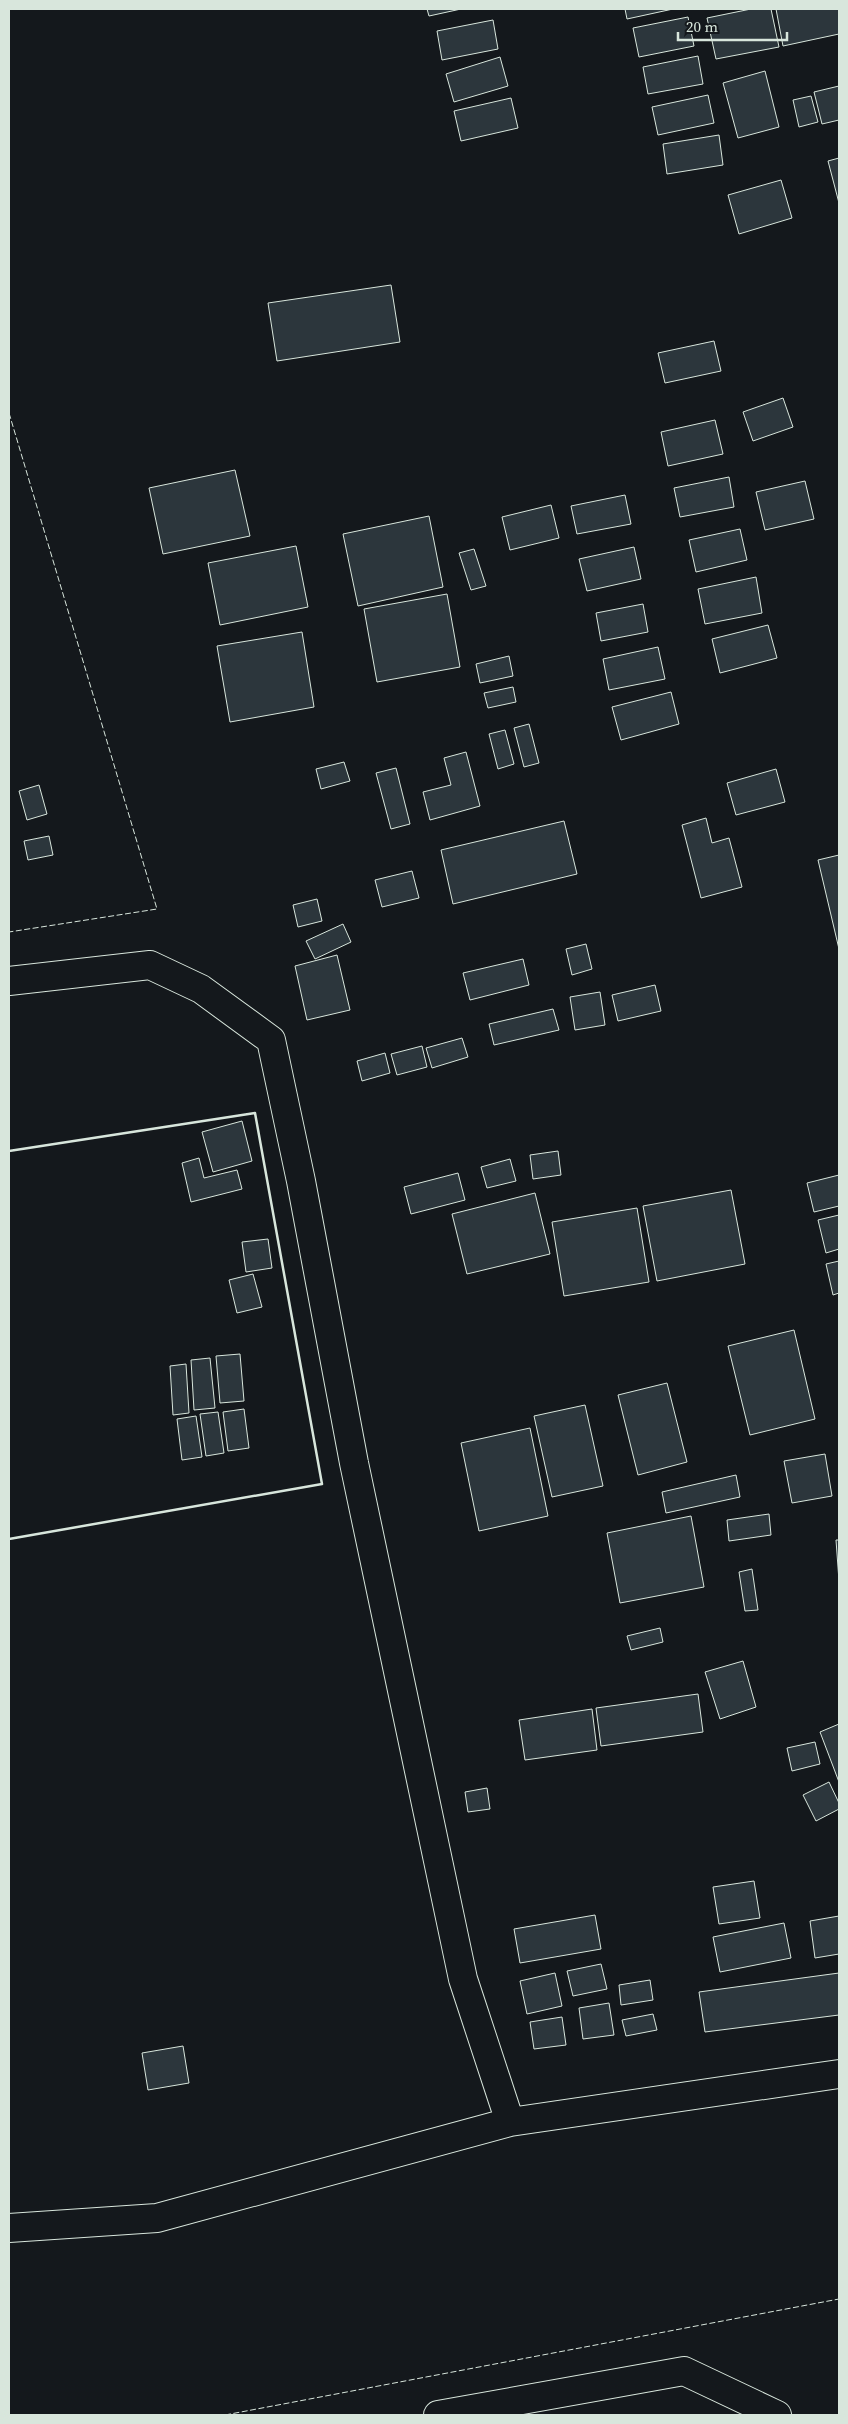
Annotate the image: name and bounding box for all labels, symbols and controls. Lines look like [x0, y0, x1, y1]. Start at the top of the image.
scale bar [678, 10, 787, 42]
text: 20 m [686, 16, 718, 37]

